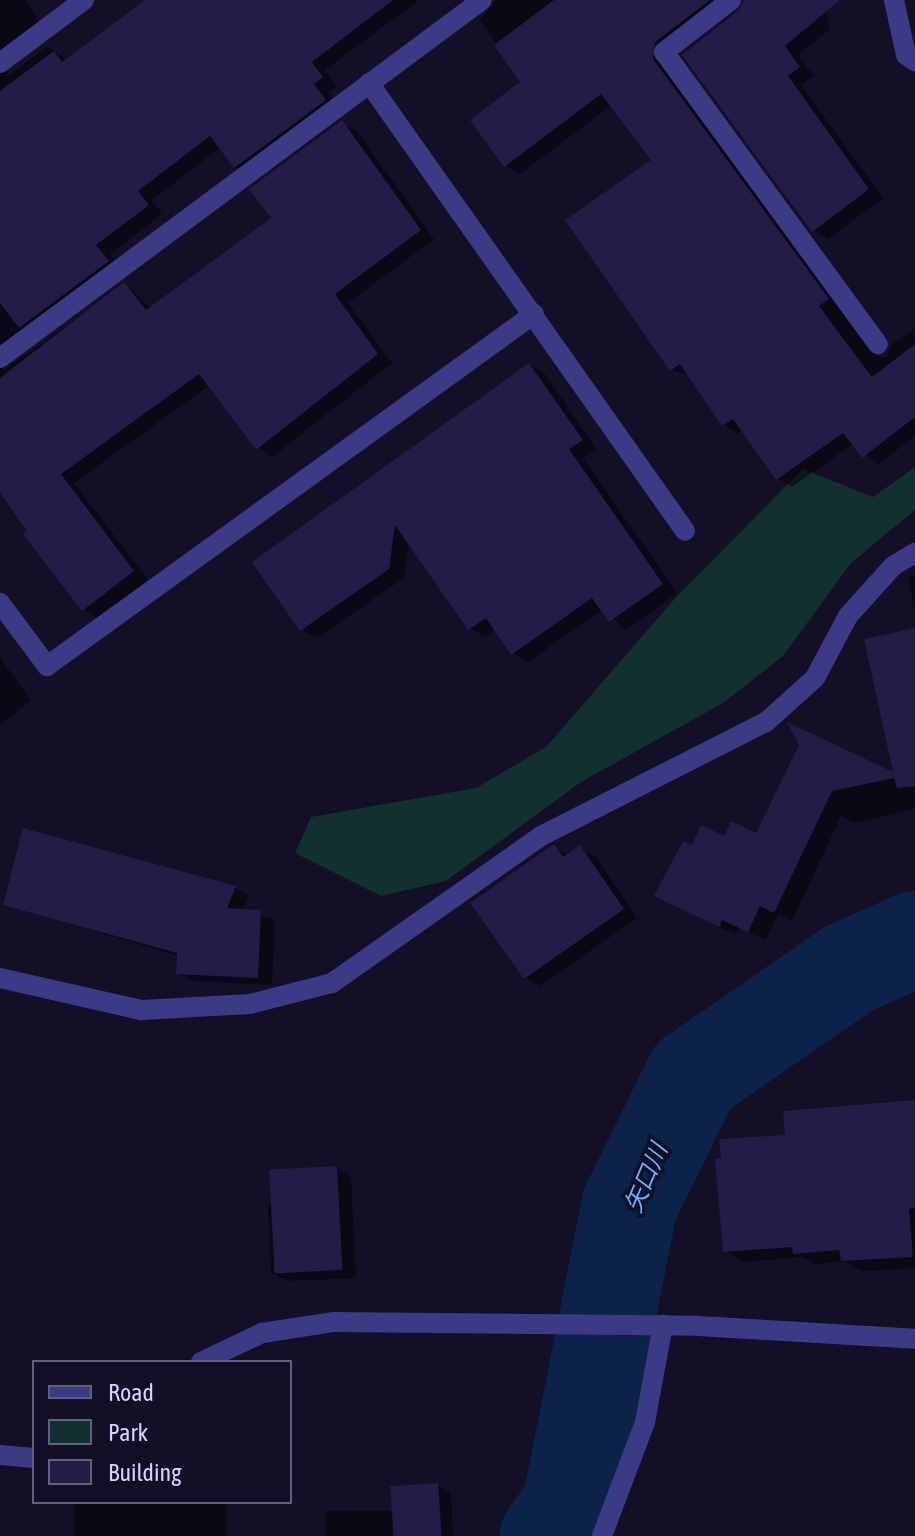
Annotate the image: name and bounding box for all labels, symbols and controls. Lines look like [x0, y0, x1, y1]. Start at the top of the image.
water label: 矢口川 [619, 1139, 673, 1217]
legend [32, 1360, 292, 1504]
text: Road [108, 1379, 154, 1406]
text: Park [108, 1419, 148, 1446]
text: Building [108, 1459, 181, 1486]

